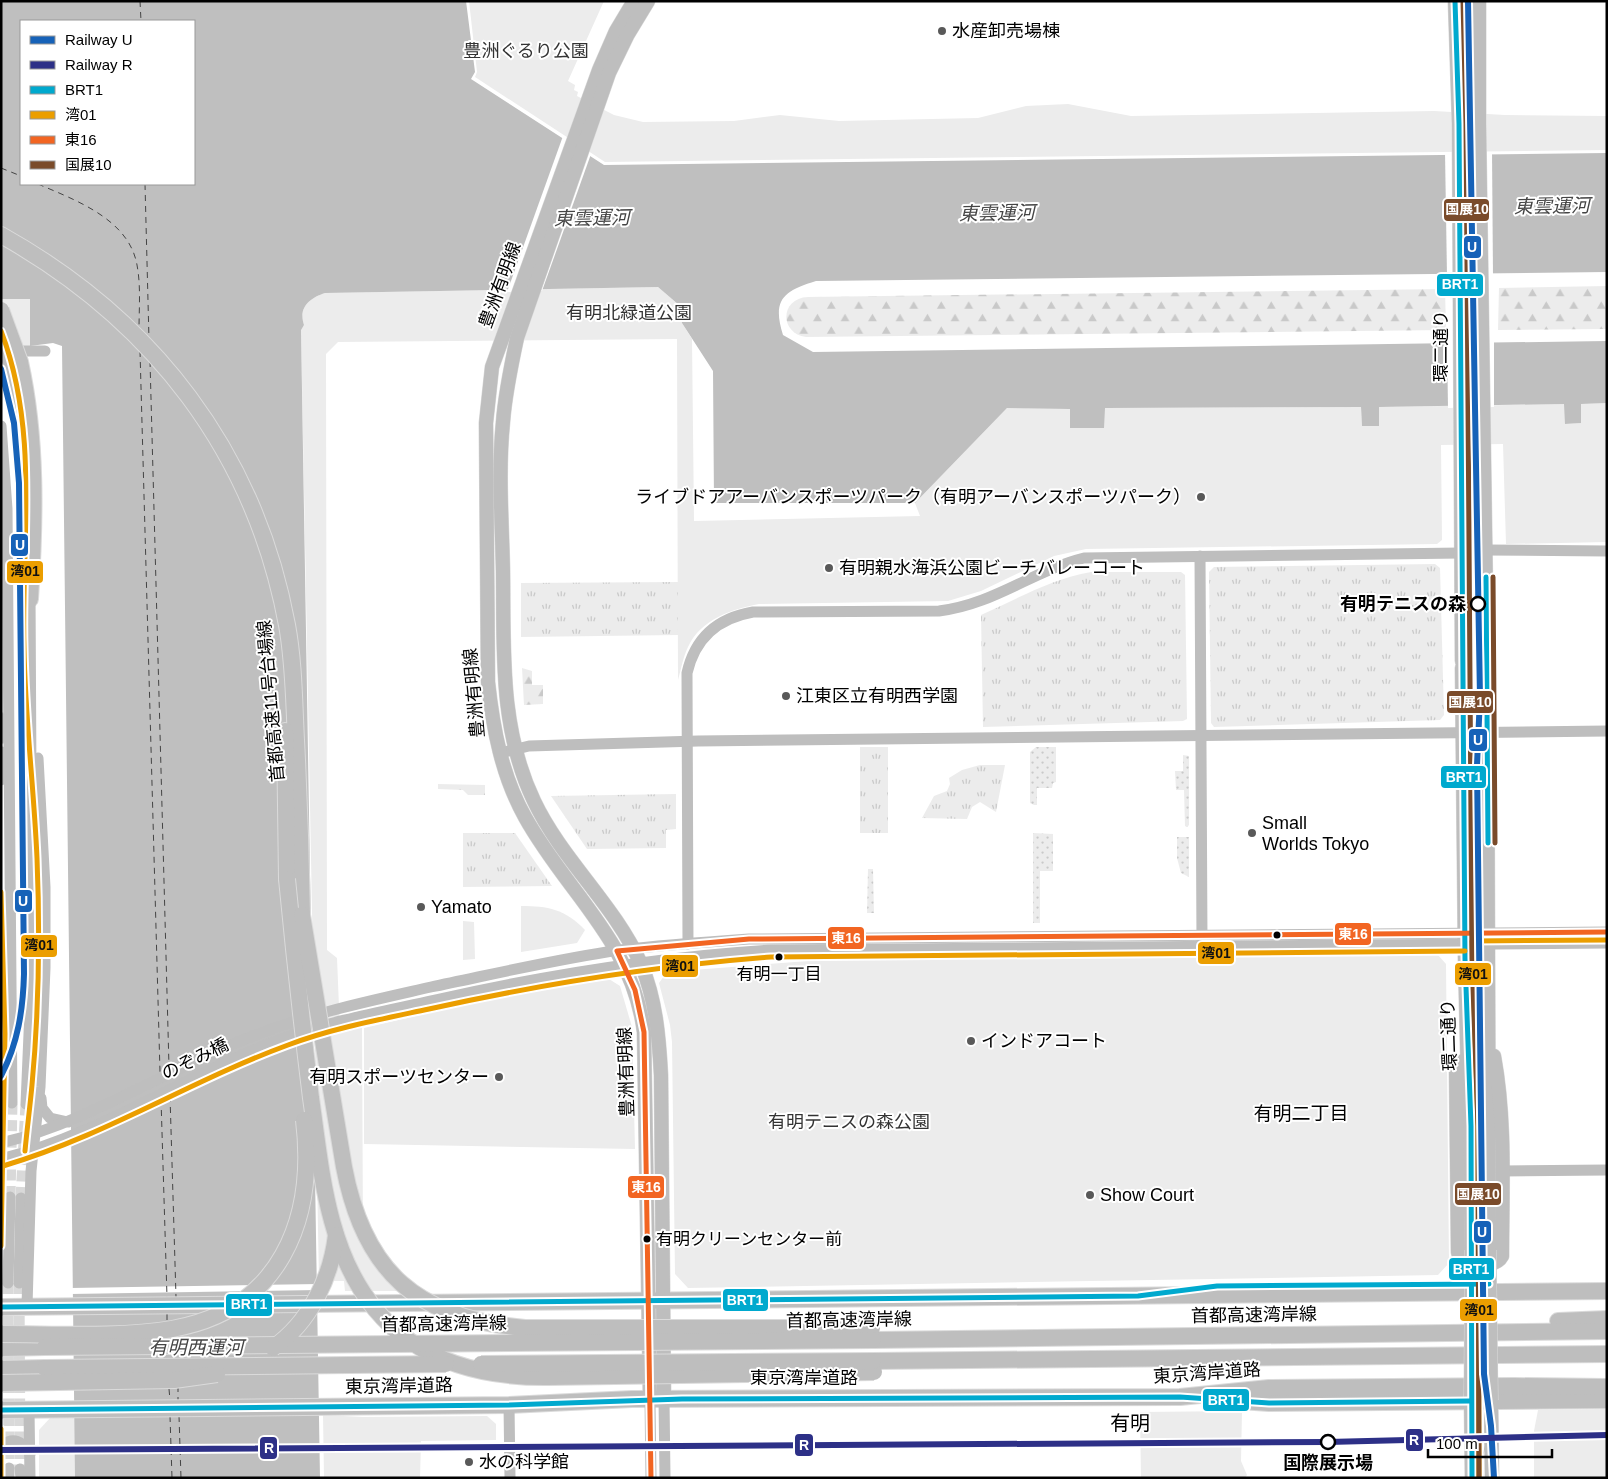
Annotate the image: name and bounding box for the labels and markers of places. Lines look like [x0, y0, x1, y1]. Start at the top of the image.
place label: 水産卸売場棟 [952, 21, 1060, 41]
marker: 水産卸売場棟 [936, 25, 948, 37]
place label: ライブドアアーバンスポーツパーク（有明アーバンスポーツパーク） [635, 487, 1191, 507]
marker: ライブドアアーバンスポーツパーク（有明アーバンスポーツパーク） [1195, 491, 1207, 503]
place label: 有明親水海浜公園ビーチバレーコート [839, 558, 1145, 578]
marker: 有明親水海浜公園ビーチバレーコート [823, 562, 835, 574]
place label: 有明テニスの森 [1340, 594, 1466, 614]
marker: 有明テニスの森 [1470, 596, 1486, 612]
place label: 江東区立有明西学園 [796, 686, 958, 706]
marker: 江東区立有明西学園 [780, 690, 792, 702]
place label: Small Worlds Tokyo [1262, 813, 1369, 854]
marker: Small Worlds Tokyo [1246, 827, 1258, 839]
place label: Yamato [431, 897, 492, 917]
marker: Yamato [415, 901, 427, 913]
unlabelled marker [1272, 930, 1282, 940]
marker: 有明一丁目 [774, 952, 784, 962]
place label: 有明一丁目 [737, 965, 822, 984]
place label: インドアコート [981, 1031, 1107, 1051]
marker: インドアコート [965, 1035, 977, 1047]
place label: 有明スポーツセンター [309, 1067, 489, 1087]
marker: 有明スポーツセンター [493, 1071, 505, 1083]
place label: Show Court [1100, 1185, 1194, 1205]
marker: Show Court [1084, 1189, 1096, 1201]
place label: 有明クリーンセンター前 [656, 1230, 842, 1249]
marker: 有明クリーンセンター前 [642, 1234, 652, 1244]
marker: 国際展示場 [1320, 1434, 1336, 1450]
place label: 水の科学館 [479, 1452, 569, 1472]
place label: 国際展示場 [1283, 1453, 1373, 1473]
marker: 水の科学館 [463, 1456, 475, 1468]

